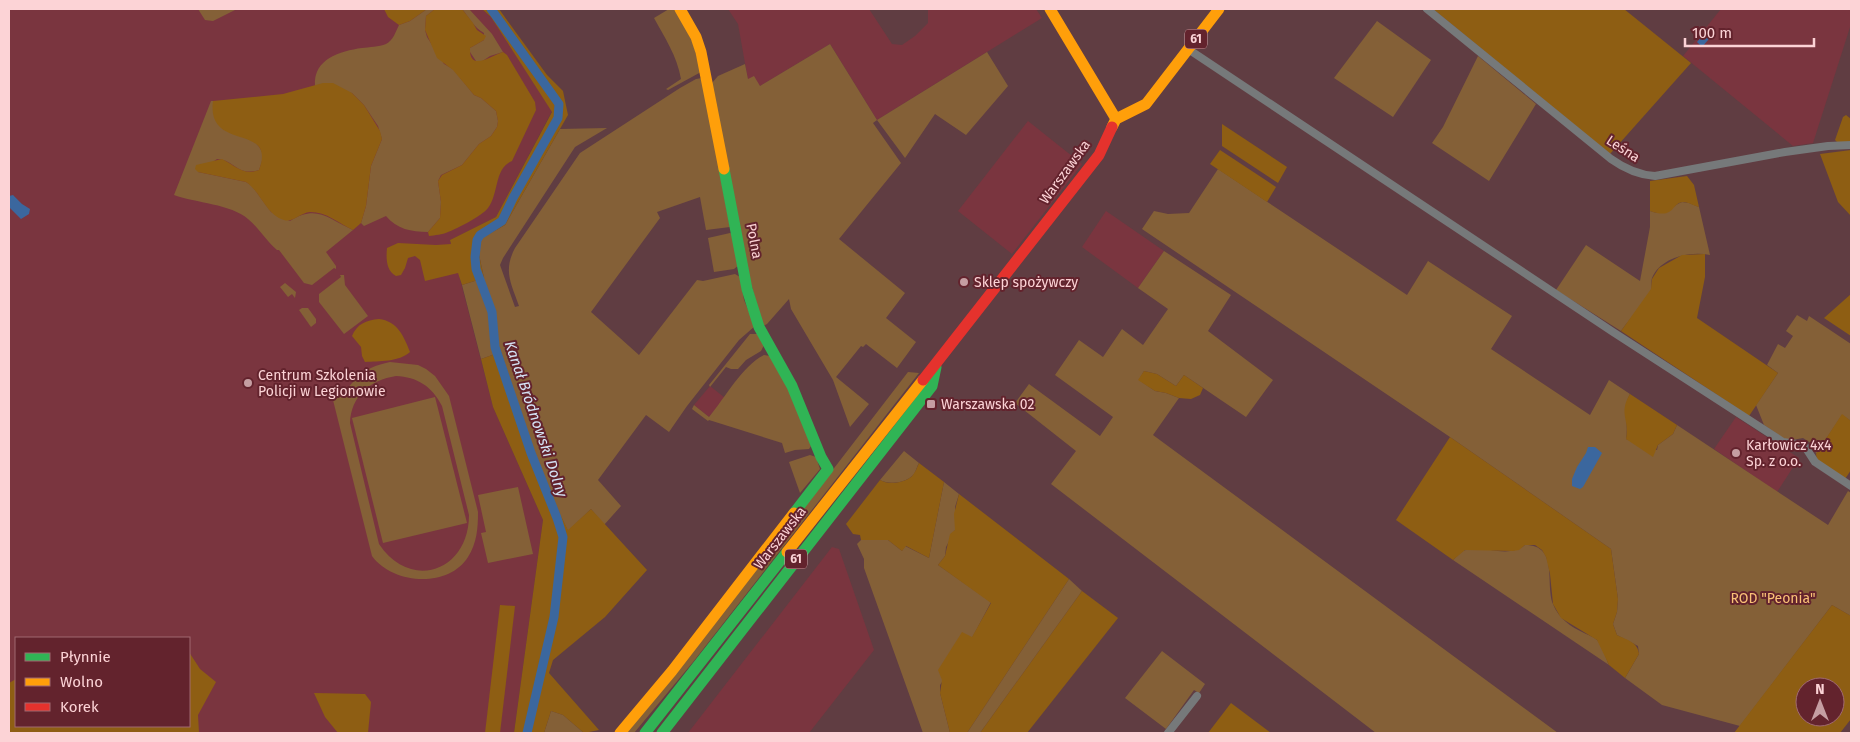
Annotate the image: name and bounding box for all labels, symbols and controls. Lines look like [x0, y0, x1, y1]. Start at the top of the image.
scale bar [1685, 15, 1814, 47]
text: 100 m [1692, 24, 1732, 42]
road number: 61 [1185, 30, 1207, 48]
street label: Leśna [1603, 132, 1643, 166]
street label: Warszawska [1036, 137, 1094, 207]
street label: Polna [742, 222, 766, 260]
place label: Sklep spożywczy [974, 274, 1078, 291]
marker: Sklep spożywczy [958, 276, 970, 288]
water label: Kanał Bródnowski Dolny [501, 339, 571, 500]
place label: Centrum Szkolenia Policji w Legionowie [258, 367, 386, 400]
marker: Centrum Szkolenia Policji w Legionowie [242, 377, 254, 389]
place label: Warszawska 02 [941, 396, 1034, 413]
marker: Warszawska 02 [925, 398, 937, 410]
place label: Karłowicz 4x4 Sp. z o.o. [1746, 437, 1832, 470]
marker: Karłowicz 4x4 Sp. z o.o. [1730, 447, 1742, 459]
street label: Warszawska [750, 503, 810, 573]
road number: 61 [785, 550, 807, 568]
park label: ROD "Peonia" [1730, 590, 1816, 607]
legend [15, 637, 190, 727]
text: Płynnie [60, 648, 111, 666]
text: Wolno [60, 673, 103, 691]
north arrow [1795, 677, 1845, 727]
text: N [1815, 681, 1825, 698]
text: Korek [60, 698, 99, 716]

